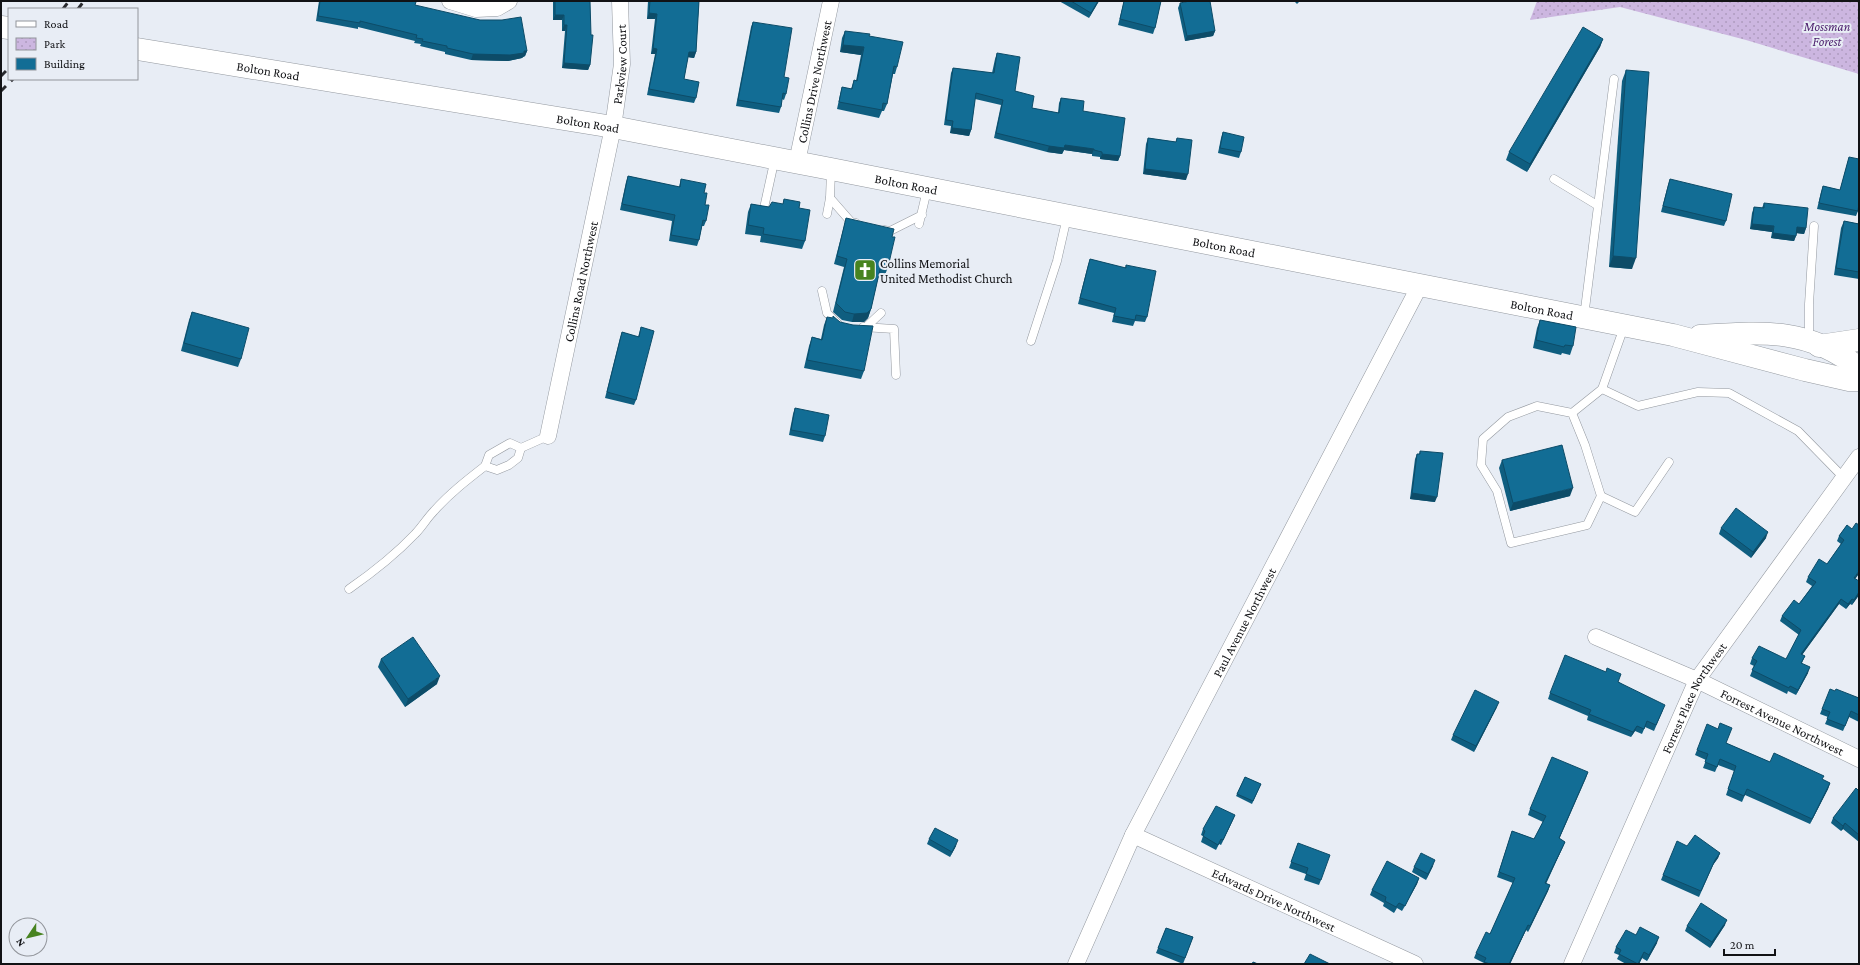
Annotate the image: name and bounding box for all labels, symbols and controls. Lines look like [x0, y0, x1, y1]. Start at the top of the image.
legend [8, 8, 138, 80]
text: Road [44, 17, 69, 31]
street label: Collins Drive Northwest [794, 18, 834, 144]
park label: Mossman Forest [1803, 19, 1851, 49]
street label: Parkview Court [609, 24, 630, 105]
text: Park [44, 37, 66, 51]
text: Building [44, 57, 85, 71]
street label: Bolton Road [236, 58, 301, 83]
street label: Bolton Road [555, 110, 621, 136]
street label: Bolton Road [874, 170, 939, 197]
street label: Collins Road Northwest [561, 219, 601, 343]
street label: Bolton Road [1191, 233, 1257, 260]
place label: Collins Memorial United Methodist Church [880, 256, 1013, 286]
church icon: Collins Memorial United Methodist Church [852, 257, 878, 283]
street label: Bolton Road [1509, 296, 1575, 323]
street label: Paul Avenue Northwest [1209, 564, 1279, 680]
street label: Forrest Place Northwest [1658, 639, 1730, 756]
street label: Forrest Avenue Northwest [1718, 685, 1847, 758]
street label: Edwards Drive Northwest [1210, 865, 1339, 935]
north arrow [8, 917, 48, 957]
scale bar [1724, 931, 1775, 957]
text: N [12, 936, 27, 949]
text: 20 m [1730, 938, 1755, 952]

